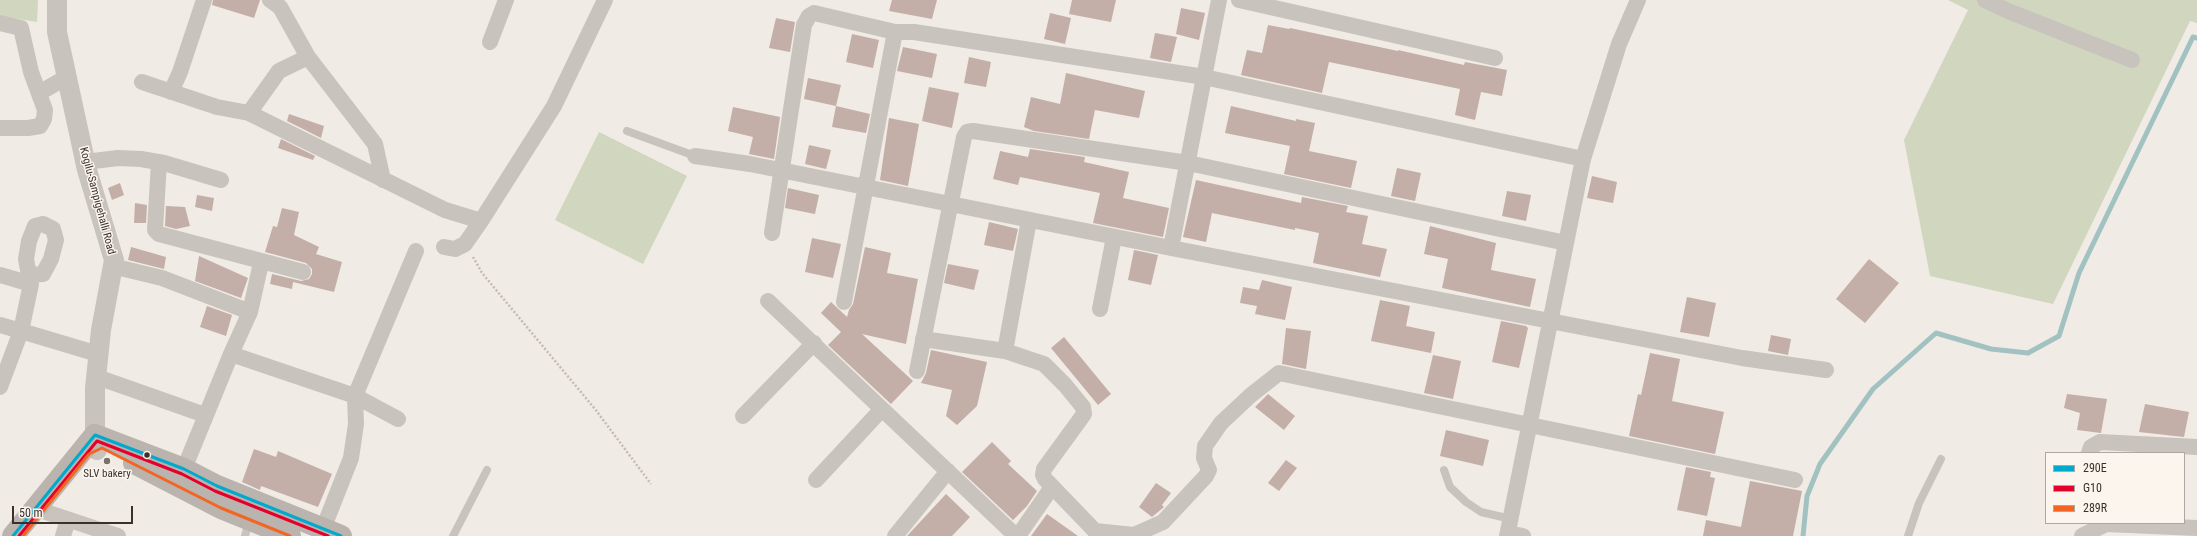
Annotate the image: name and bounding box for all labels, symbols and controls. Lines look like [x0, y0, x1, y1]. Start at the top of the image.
street label: Kogilu-Sampigehalli Road [76, 146, 118, 256]
unlabelled marker [142, 450, 152, 460]
legend [2045, 452, 2185, 524]
marker: SLV bakery [102, 456, 112, 466]
text: 290E [2083, 461, 2107, 475]
place label: SLV bakery [83, 467, 131, 481]
text: G10 [2083, 481, 2102, 495]
scale bar [14, 498, 135, 524]
text: 289R [2083, 501, 2107, 515]
text: 50 m [19, 506, 43, 520]

